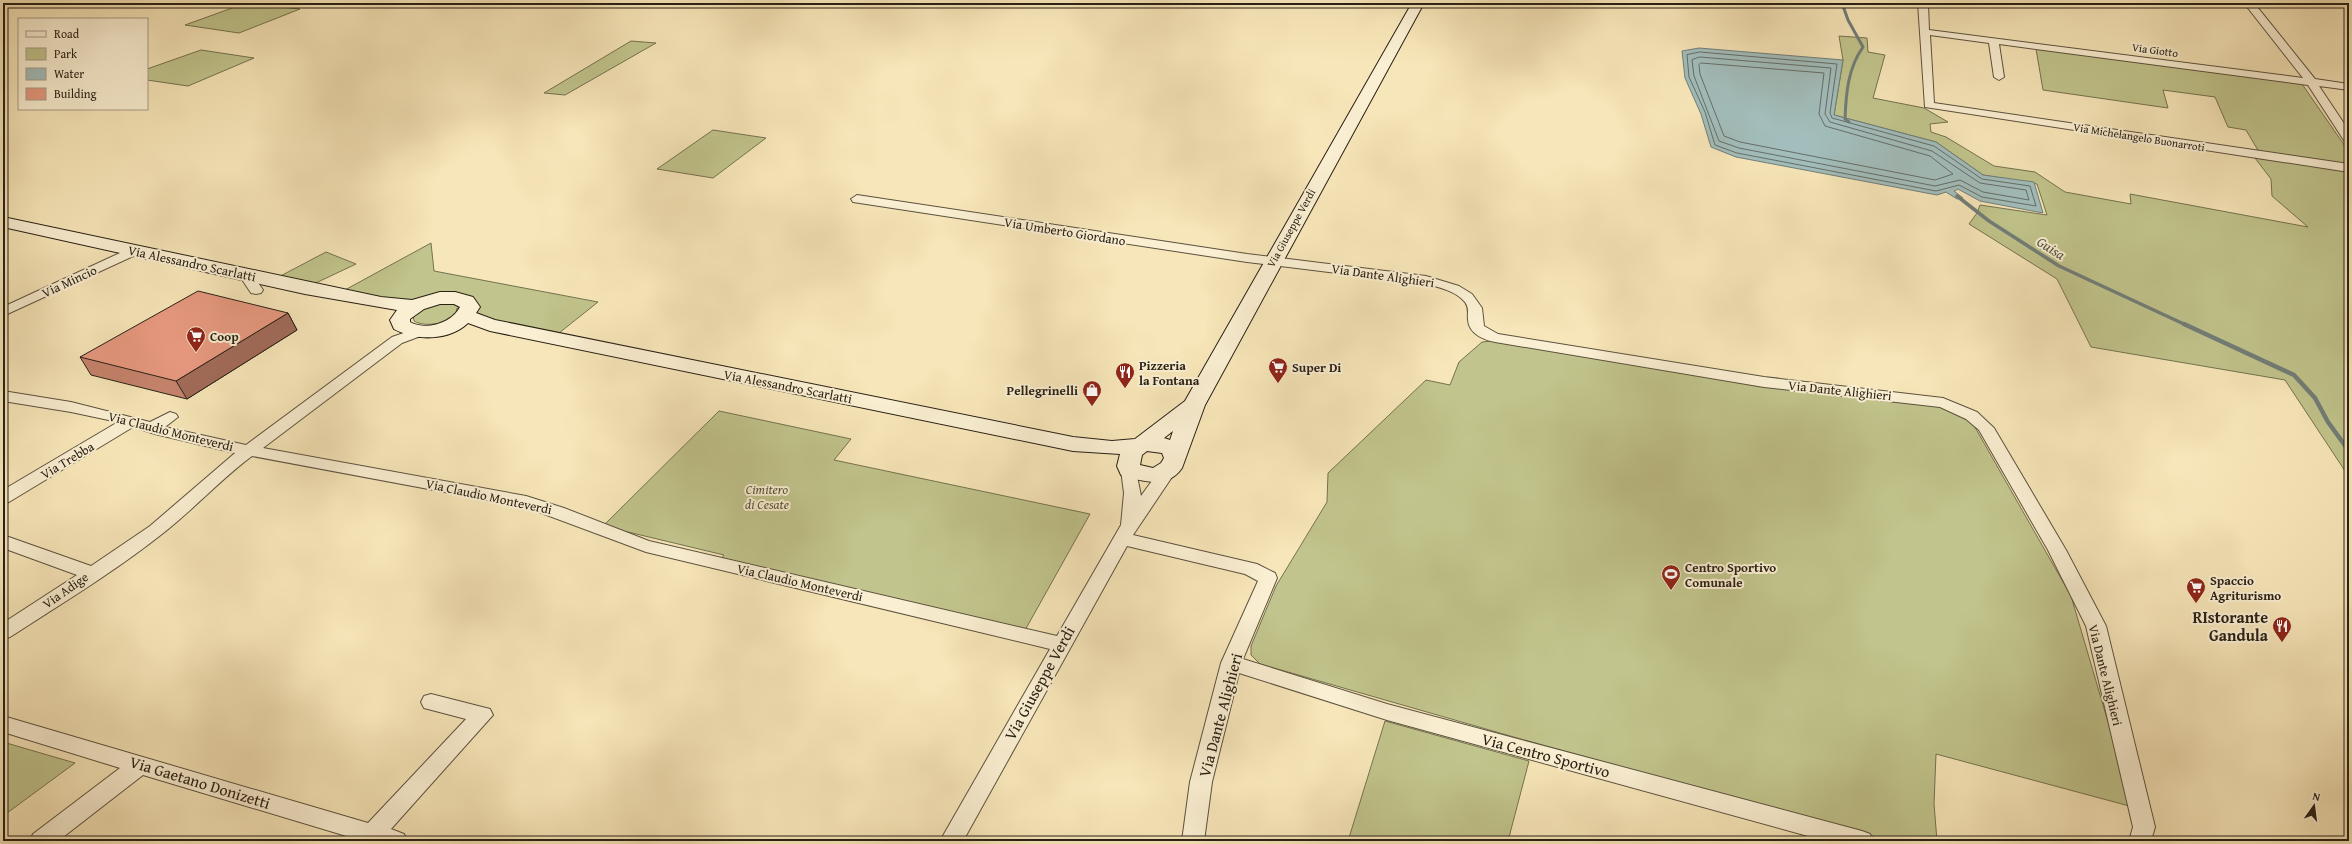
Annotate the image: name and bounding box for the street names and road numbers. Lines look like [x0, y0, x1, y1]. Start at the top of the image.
street label: Via Giotto [2131, 39, 2180, 61]
street label: Via Michelangelo Buonarroti [2072, 119, 2206, 155]
street label: Via Giuseppe Verdi [1263, 186, 1319, 270]
street label: Via Umberto Giordano [1003, 213, 1127, 251]
street label: Via Alessandro Scarlatti [126, 241, 258, 286]
street label: Via Dante Alighieri [1330, 259, 1436, 292]
street label: Via Mincio [39, 260, 100, 302]
street label: Via Alessandro Scarlatti [722, 365, 854, 408]
street label: Via Dante Alighieri [1787, 376, 1893, 405]
street label: Via Claudio Monteverdi [106, 407, 236, 456]
street label: Via Trebba [37, 437, 98, 484]
street label: Via Claudio Monteverdi [424, 474, 554, 519]
street label: Via Claudio Monteverdi [735, 559, 865, 606]
street label: Via Adige [38, 568, 92, 613]
street label: Via Giuseppe Verdi [998, 621, 1081, 744]
street label: Via Dante Alighieri [2084, 622, 2127, 728]
street label: Via Dante Alighieri [1192, 650, 1248, 780]
street label: Via Centro Sportivo [1479, 726, 1613, 784]
street label: Via Gaetano Donizetti [127, 749, 274, 815]

